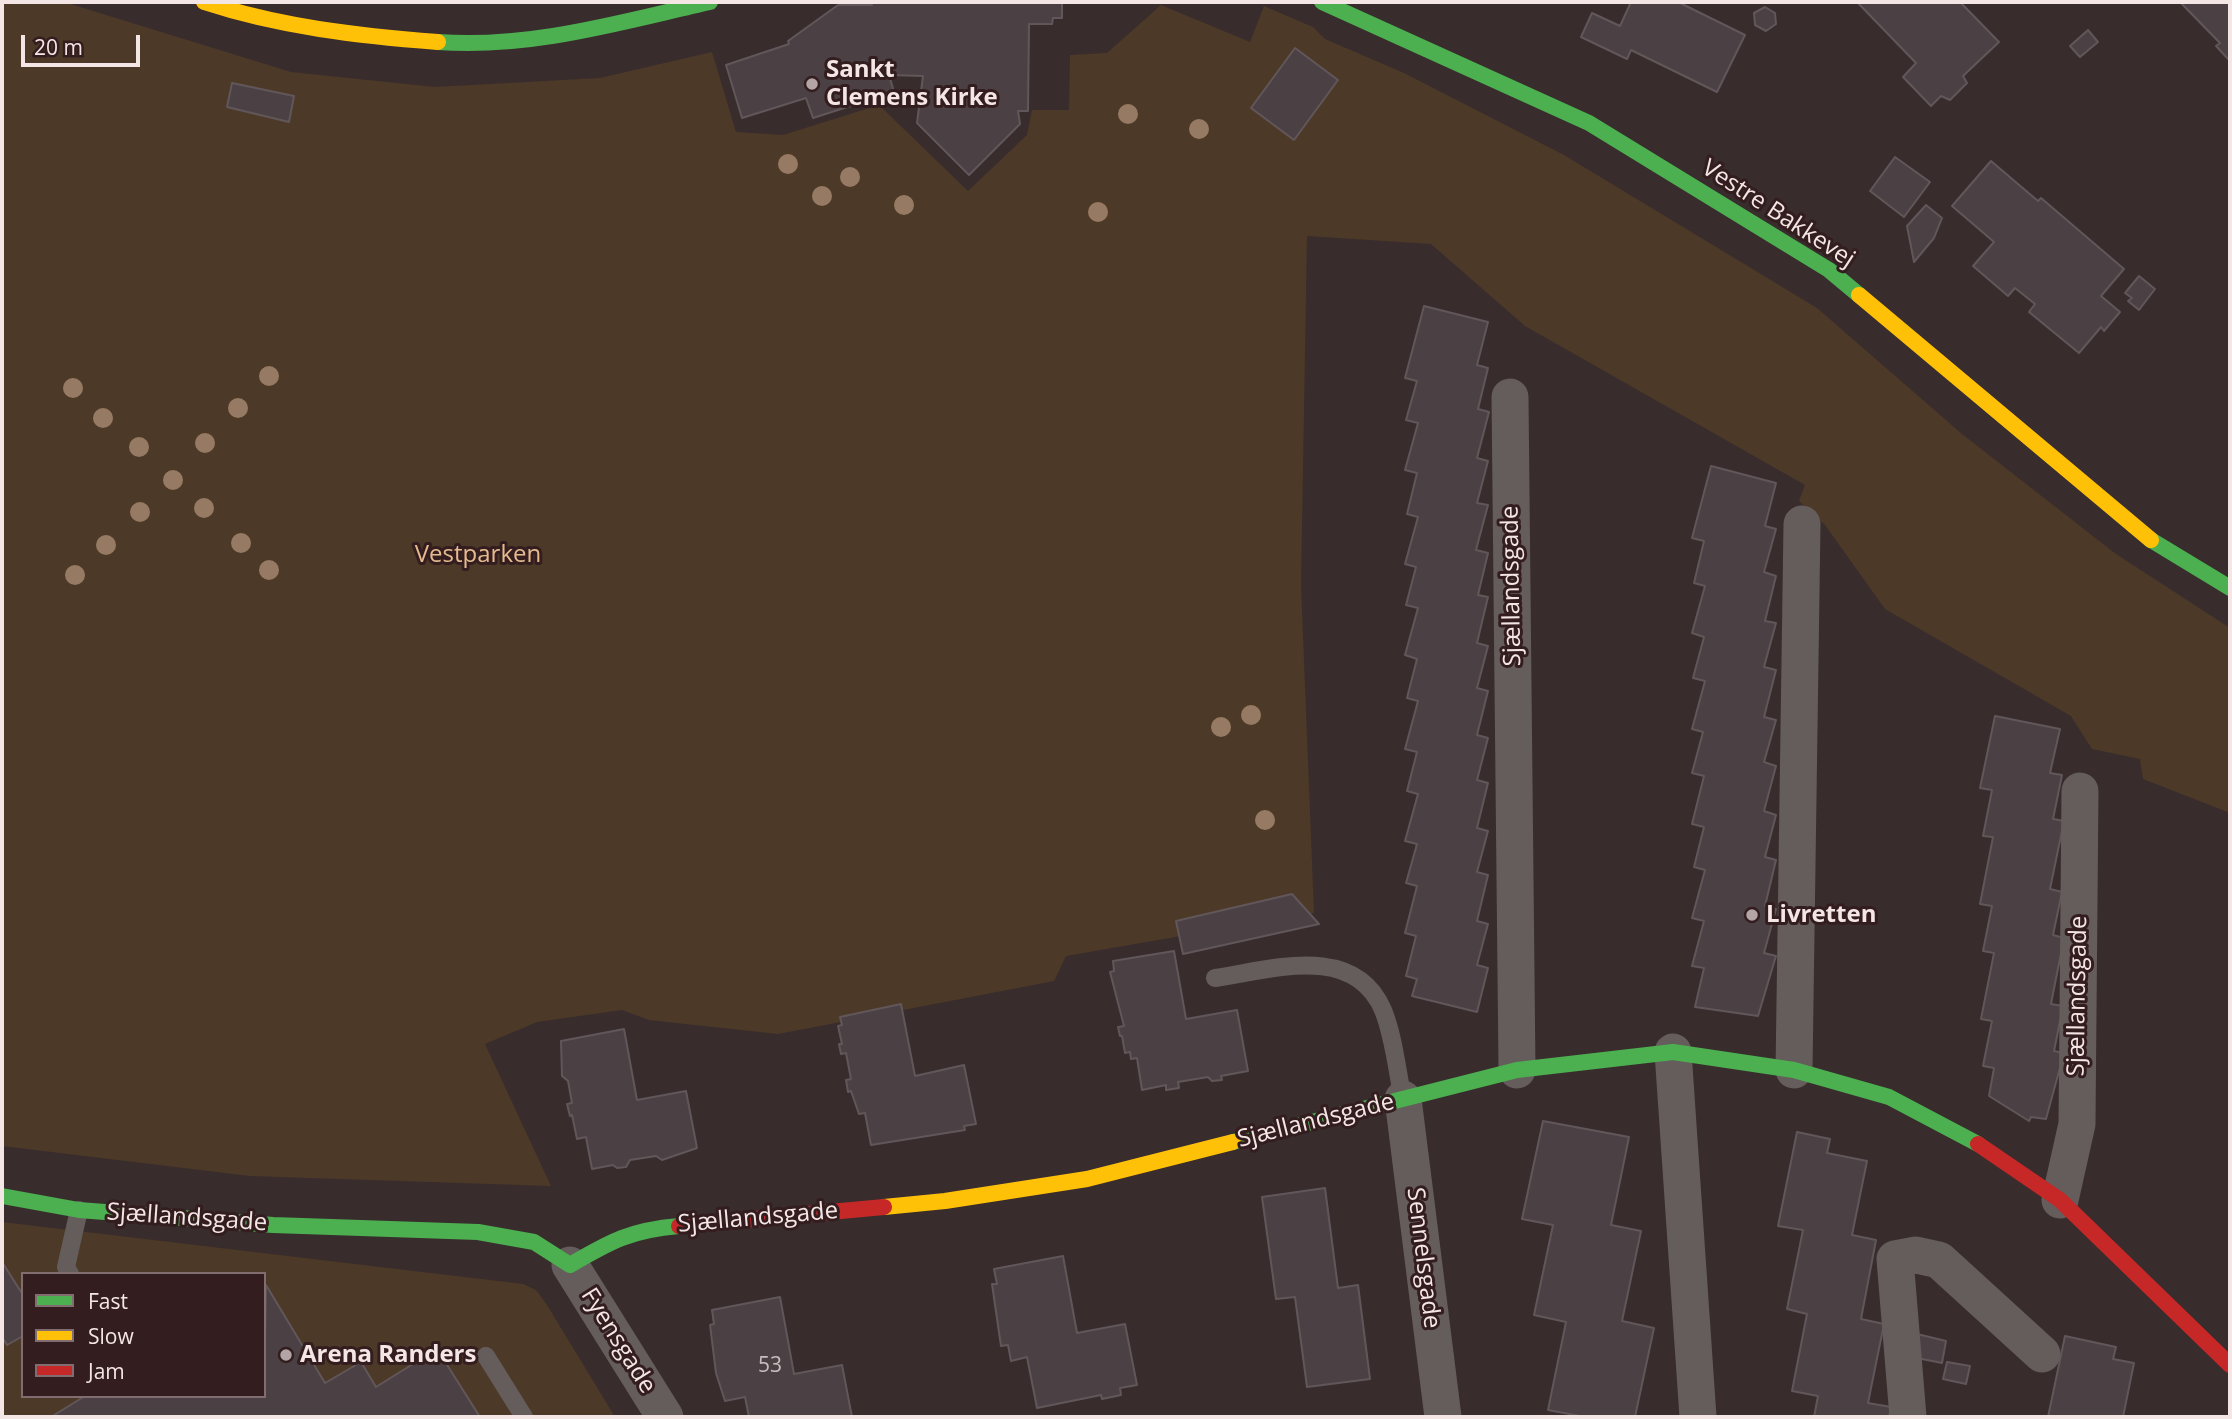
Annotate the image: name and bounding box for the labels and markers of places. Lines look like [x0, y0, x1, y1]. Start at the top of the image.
place label: Sankt Clemens Kirke [826, 56, 998, 112]
marker: Sankt Clemens Kirke [804, 76, 820, 92]
place label: Livretten [1766, 901, 1876, 929]
marker: Livretten [1744, 907, 1760, 923]
place label: Arena Randers [300, 1341, 476, 1369]
marker: Arena Randers [278, 1347, 294, 1363]

